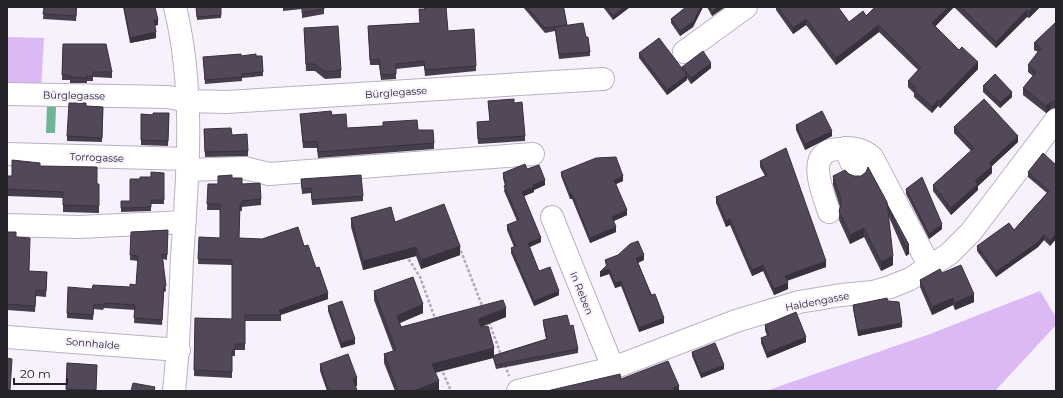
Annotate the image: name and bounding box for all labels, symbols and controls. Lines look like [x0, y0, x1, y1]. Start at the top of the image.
street label: Bürglegasse [365, 84, 428, 101]
street label: Bürglegasse [43, 88, 105, 103]
street label: Torrogasse [70, 150, 124, 165]
street label: In Reben [567, 270, 596, 317]
street label: Haldengasse [784, 289, 850, 314]
street label: Sonnhalde [65, 335, 120, 352]
scale bar [14, 360, 67, 386]
text: 20 m [20, 366, 51, 381]

